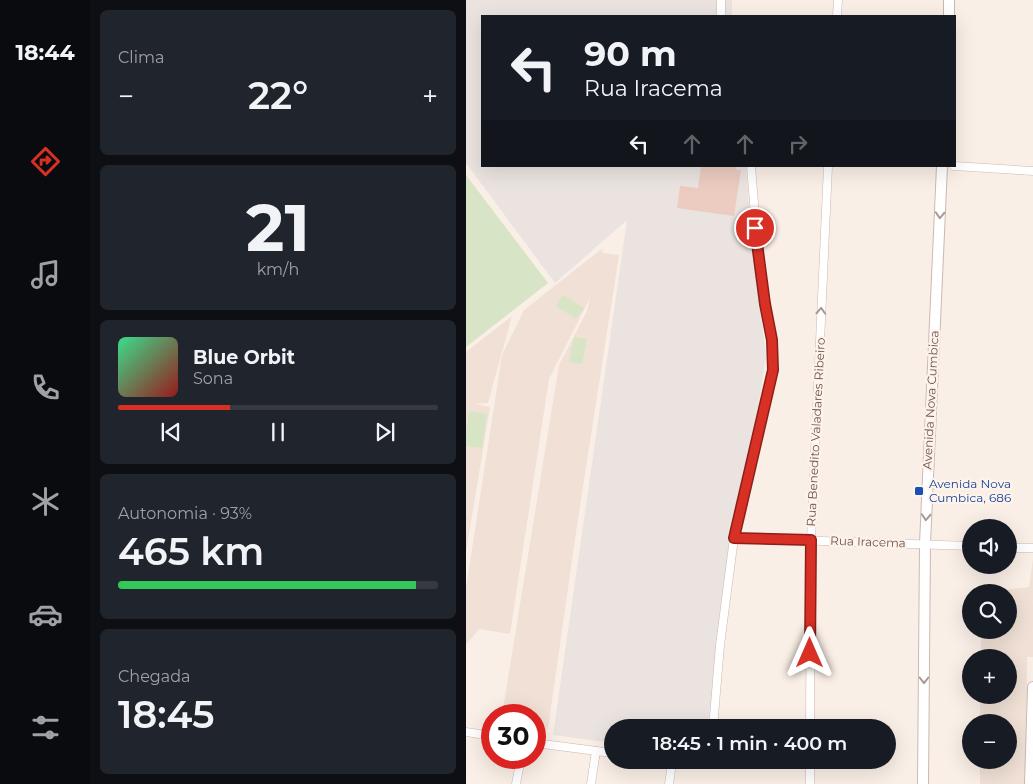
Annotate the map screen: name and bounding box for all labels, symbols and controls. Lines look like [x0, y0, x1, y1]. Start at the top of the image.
text: 90 m [584, 32, 677, 75]
icon: left [501, 35, 566, 100]
text: 18:44 [15, 39, 75, 66]
text: Clima [118, 48, 164, 67]
text: 22° [248, 72, 308, 119]
text: Rua Iracema [584, 75, 723, 102]
text: − [118, 79, 134, 113]
text: + [422, 79, 438, 113]
icon: left [625, 130, 653, 158]
icon: ahead [678, 130, 706, 158]
icon: ahead [731, 130, 759, 158]
icon: right [784, 130, 812, 158]
icon: directions [28, 144, 63, 179]
text: 21 [246, 188, 310, 267]
pin [734, 207, 776, 249]
one-way arrow [934, 211, 945, 219]
icon: arrive [741, 214, 769, 242]
icon: music [28, 257, 63, 292]
text: km/h [257, 260, 299, 279]
one-way arrow [816, 307, 827, 315]
street label: Avenida Nova Cumbica [919, 330, 942, 470]
street label: Rua Benedito Valadares Ribeiro [803, 337, 828, 527]
text: Blue Orbit [193, 346, 295, 369]
text: Sona [193, 369, 233, 388]
icon: phone [28, 370, 63, 405]
icon: previous [157, 418, 185, 446]
icon: pause [264, 418, 292, 446]
icon: next [371, 418, 399, 446]
place label: Avenida Nova Cumbica, 686 [929, 476, 1011, 505]
icon: climate [28, 484, 63, 519]
marker: Avenida Nova Cumbica, 686 [913, 485, 925, 497]
text: Autonomia · 93% [118, 504, 252, 523]
one-way arrow [920, 513, 931, 521]
map controls [962, 519, 1017, 769]
button: sound [962, 519, 1017, 574]
text: 465 km [118, 528, 264, 575]
street label: Rua Iracema [830, 533, 906, 550]
button: search [962, 584, 1017, 639]
icon: car [28, 597, 63, 632]
position arrow [783, 626, 835, 678]
button: + [962, 649, 1017, 704]
text: Chegada [118, 667, 191, 686]
one-way arrow [919, 676, 929, 684]
text: 18:45 [118, 691, 215, 738]
speed limit sign: 30 [481, 704, 546, 769]
icon: filters [28, 710, 63, 745]
button: − [962, 714, 1017, 769]
text: 18:45 · 1 min · 400 m [653, 732, 847, 755]

